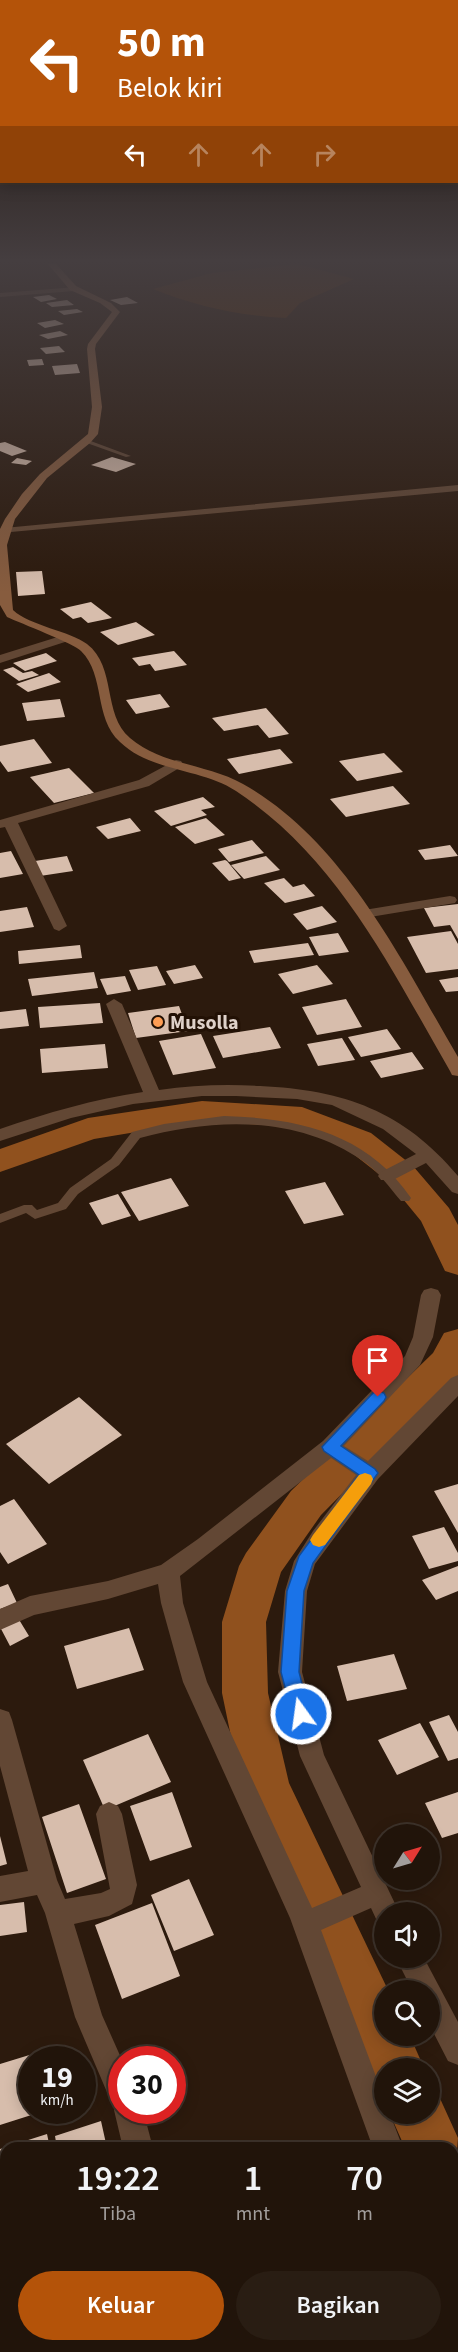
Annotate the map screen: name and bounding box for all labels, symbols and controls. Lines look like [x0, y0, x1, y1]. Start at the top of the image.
text: 50 m [117, 13, 206, 73]
icon: left [18, 24, 96, 102]
text: Belok kiri [117, 69, 223, 108]
icon: left [119, 138, 152, 171]
icon: ahead [182, 138, 215, 171]
icon: ahead [245, 138, 278, 171]
icon: right [308, 138, 341, 171]
place label: Musolla [170, 1009, 239, 1037]
marker: Musolla [151, 1015, 165, 1029]
pin [352, 1335, 403, 1397]
icon: arrive [361, 1344, 394, 1377]
position arrow [269, 1682, 333, 1746]
north arrow [374, 1824, 440, 1890]
map controls [374, 1824, 440, 2124]
button: sound [374, 1902, 440, 1968]
button: search [374, 1980, 440, 2046]
speed limit sign: 30 [108, 2046, 186, 2124]
text: 19 [41, 2056, 73, 2099]
button: layers [374, 2058, 440, 2124]
text: km/h [40, 2090, 74, 2111]
text: 19:22 [76, 2153, 160, 2204]
text: 1 [244, 2153, 262, 2204]
text: 70 [346, 2153, 383, 2204]
text: Tiba [100, 2200, 136, 2228]
text: mnt [236, 2200, 270, 2228]
text: m [356, 2200, 373, 2228]
button: Keluar [18, 2271, 224, 2340]
button: Bagikan [236, 2271, 441, 2340]

